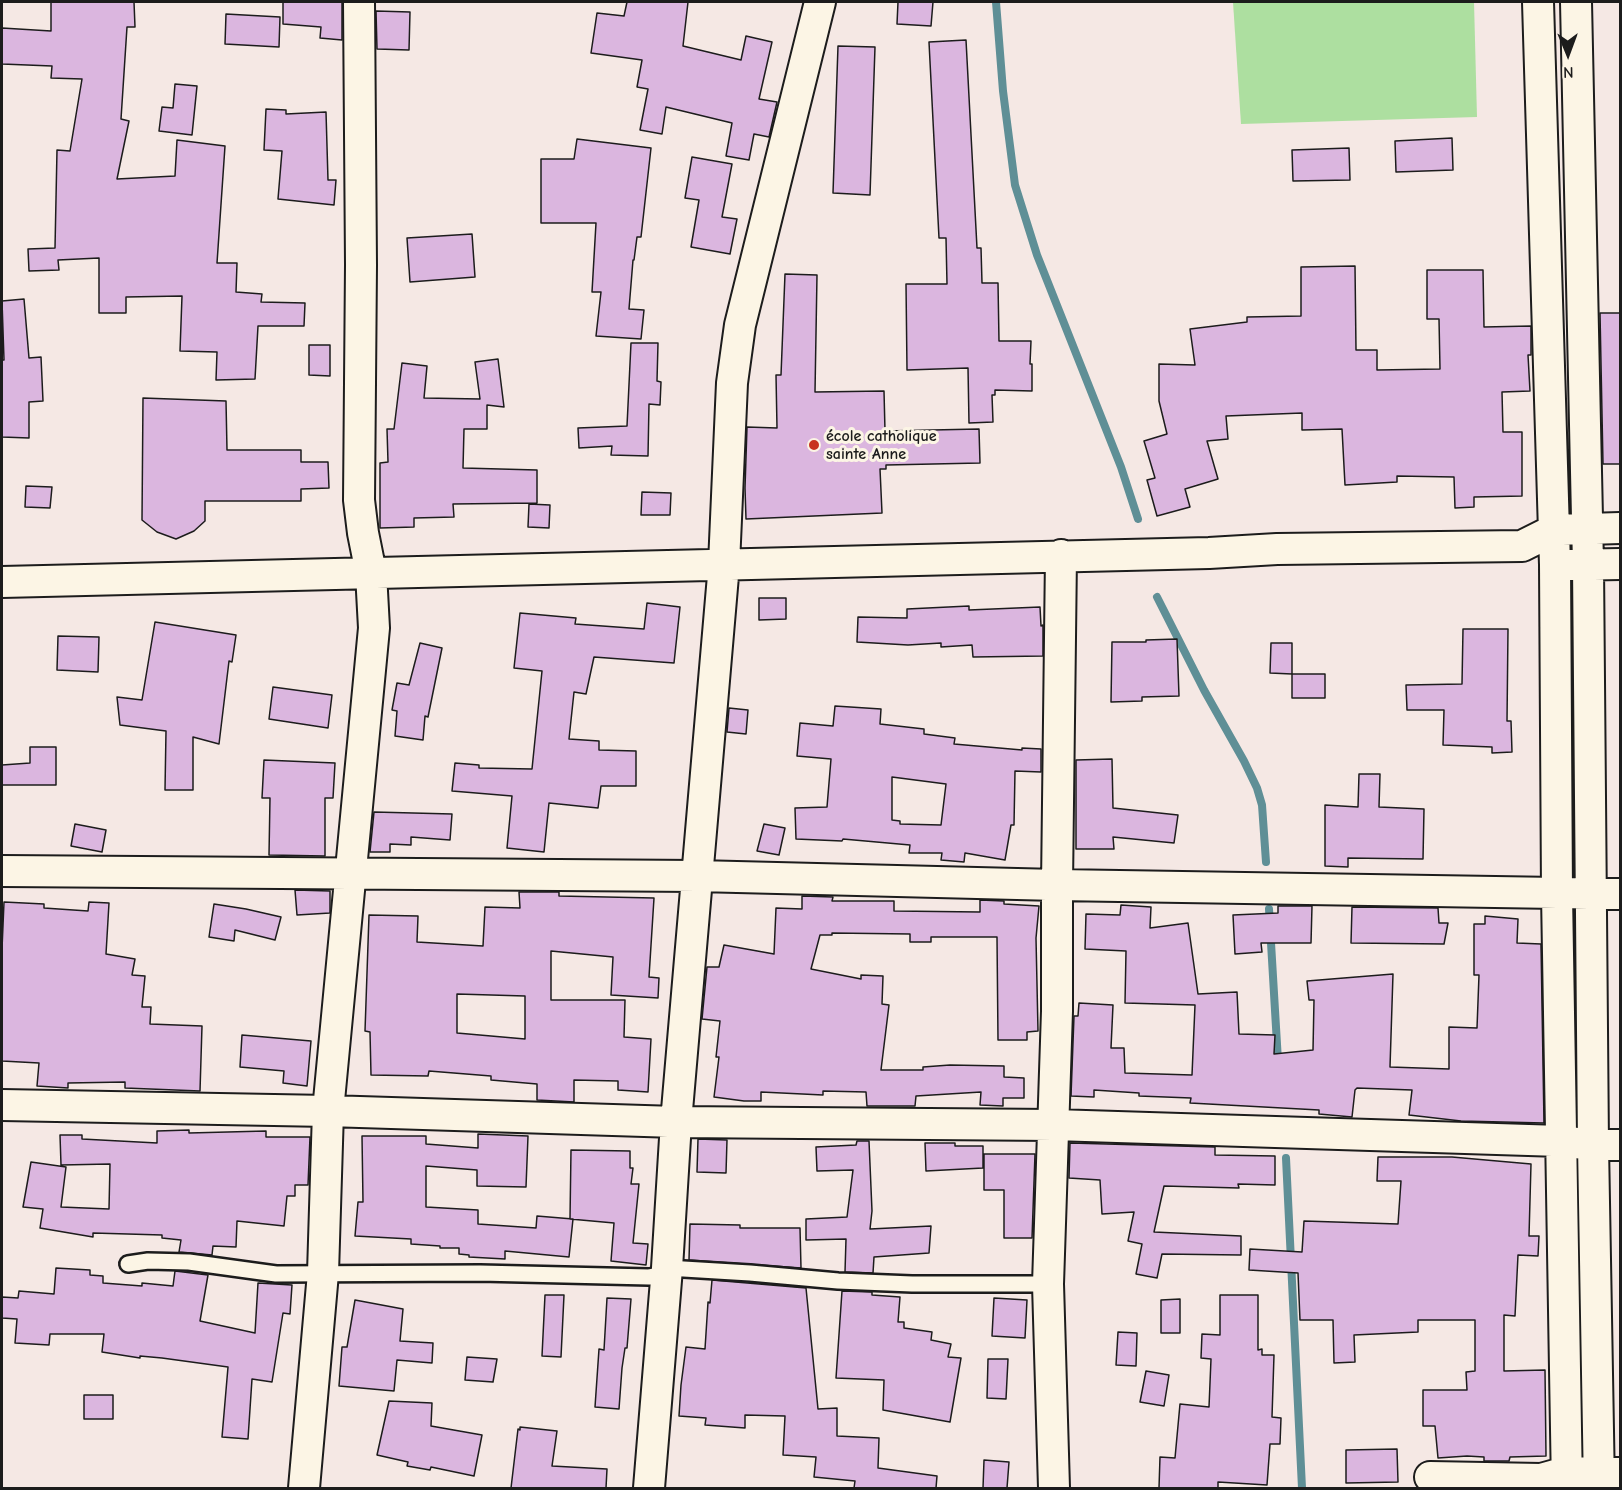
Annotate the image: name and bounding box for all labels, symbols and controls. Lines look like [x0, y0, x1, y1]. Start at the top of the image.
north arrow [1538, 24, 1598, 84]
text: N [1563, 63, 1574, 81]
place label: école catholique sainte Anne [826, 426, 937, 464]
marker: école catholique sainte Anne [807, 438, 821, 452]

